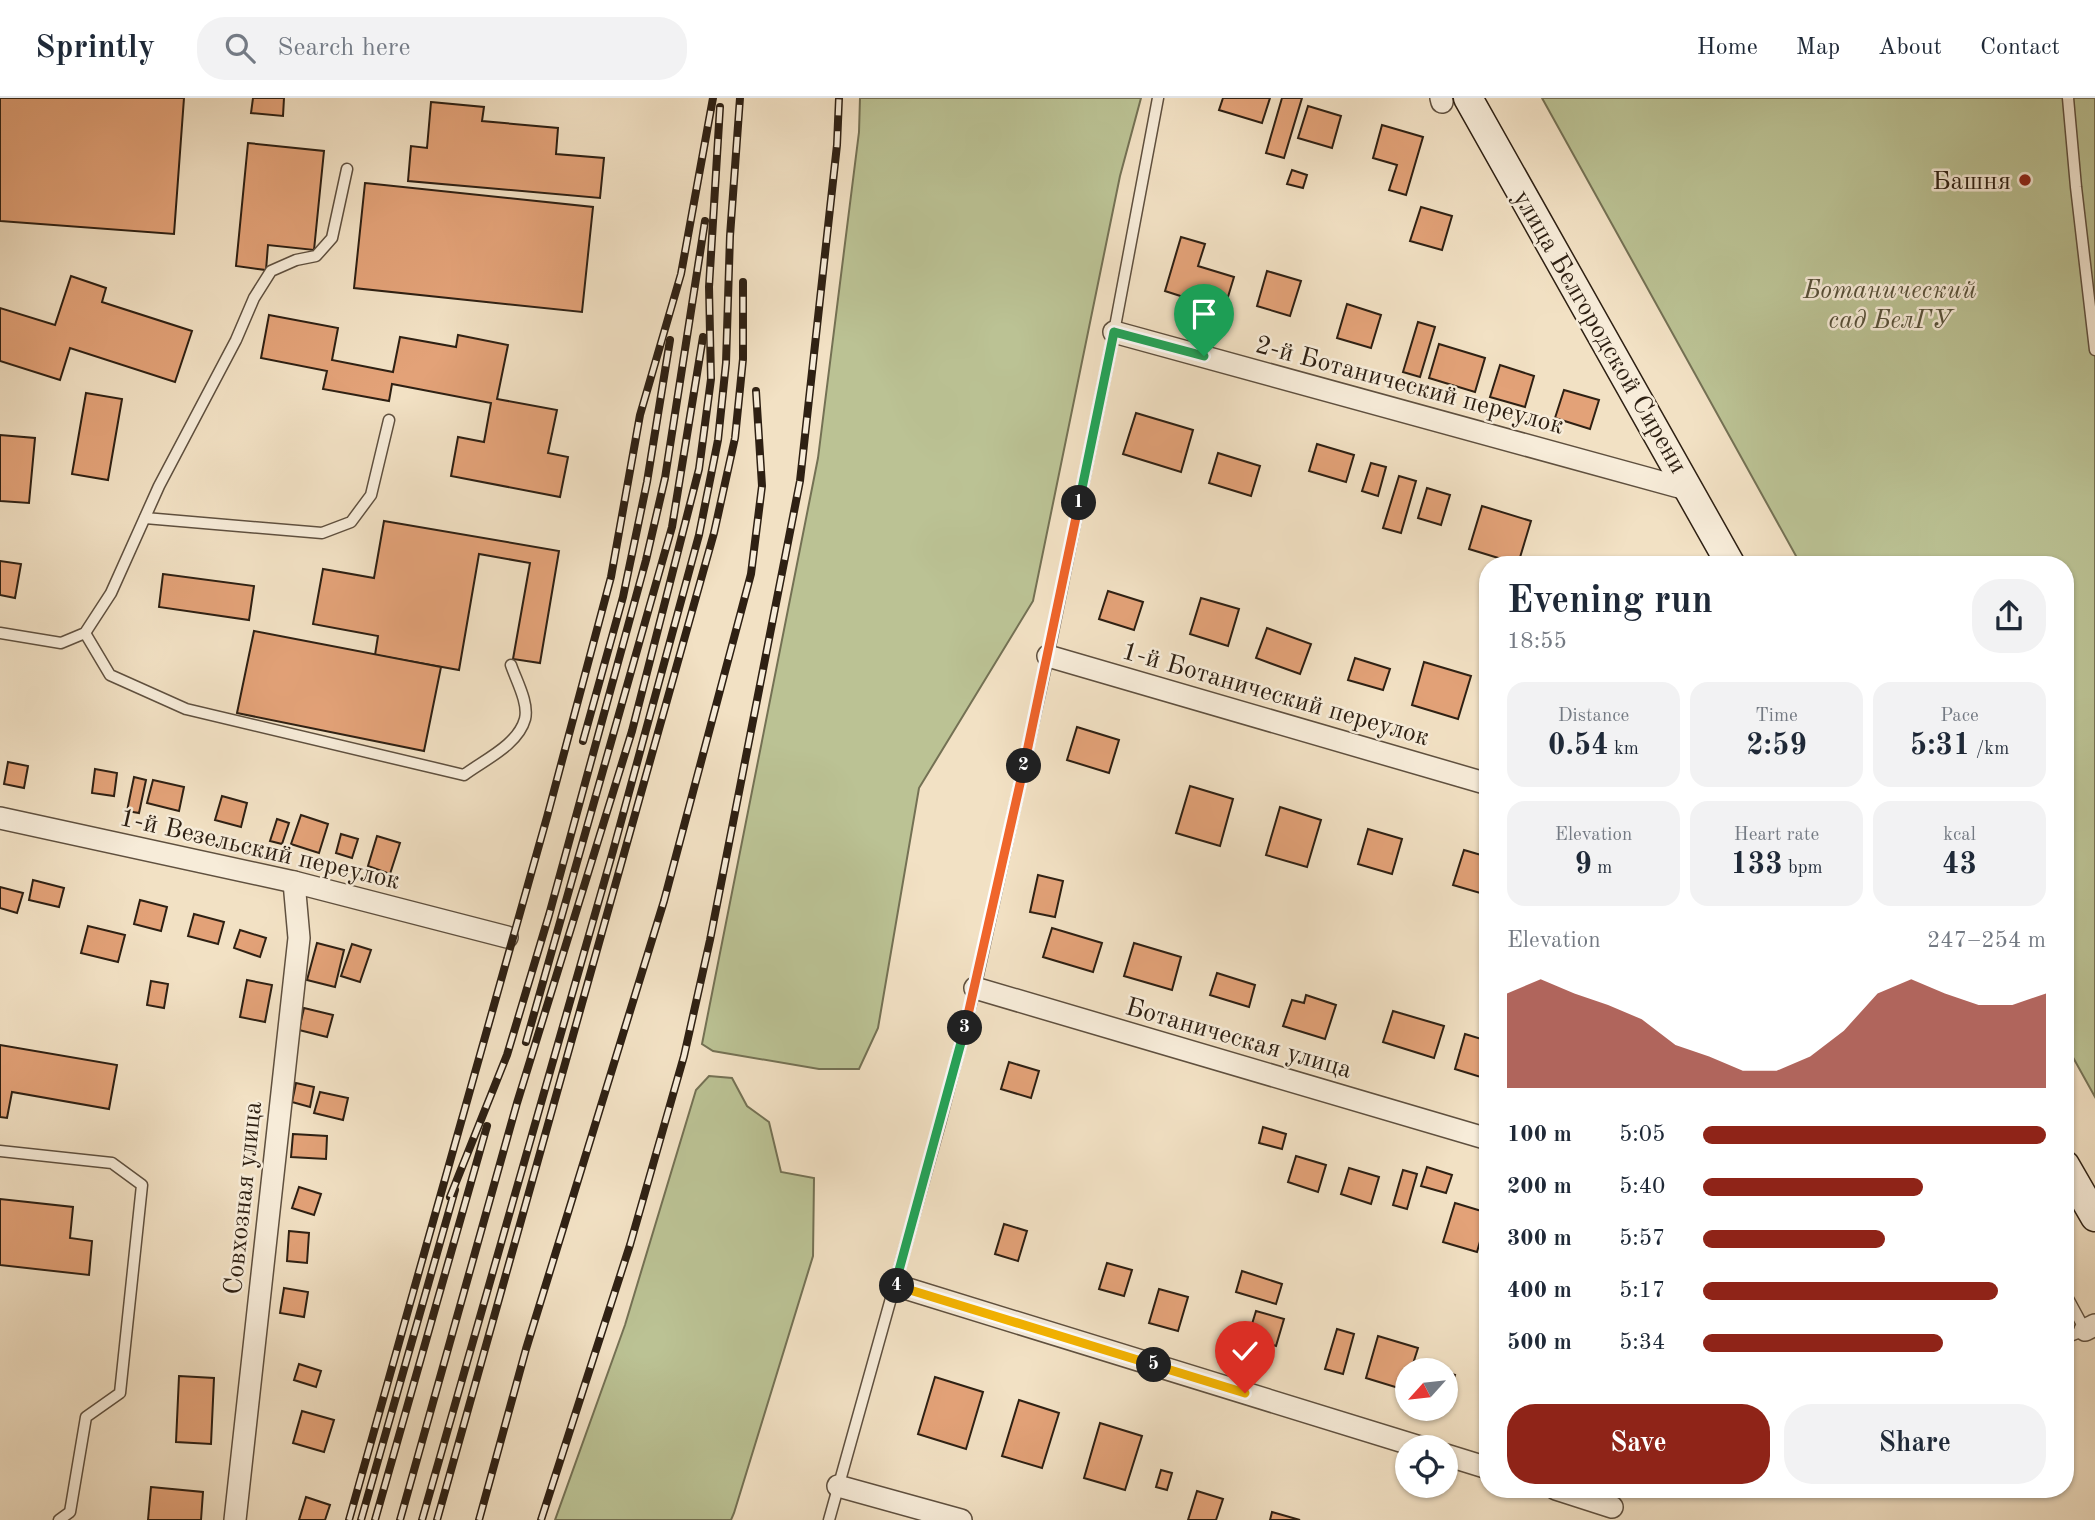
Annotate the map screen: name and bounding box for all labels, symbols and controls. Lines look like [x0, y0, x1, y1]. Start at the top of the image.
search box [197, 17, 687, 80]
icon: search [221, 29, 259, 67]
text: Sprintly [35, 32, 155, 65]
text: Search here [277, 35, 410, 61]
text: Home [1697, 36, 1758, 60]
text: Map [1796, 36, 1840, 60]
text: About [1878, 36, 1942, 60]
text: Contact [1980, 36, 2060, 60]
place label: Башня [1932, 169, 2011, 195]
marker: Башня [2017, 172, 2033, 188]
street label: улица Белгородской Сирени [1507, 186, 1691, 478]
park label: Ботанический сад БелГУ [1802, 278, 1977, 334]
pin [1174, 284, 1234, 356]
icon: arrive [1185, 295, 1223, 333]
street label: 2-й Ботанический переулок [1252, 332, 1567, 440]
pin: 1 [1062, 486, 1096, 520]
text: 1 [1073, 493, 1084, 512]
button: share [1972, 579, 2046, 653]
text: Evening run [1507, 583, 1713, 621]
text: 18:55 [1507, 630, 1567, 653]
street label: 1-й Ботанический переулок [1119, 639, 1432, 751]
text: Distance [1558, 707, 1629, 726]
text: Time [1755, 707, 1798, 726]
text: Pace [1940, 707, 1979, 726]
text: 0.54 [1548, 731, 1609, 761]
text: 2:59 [1746, 731, 1807, 761]
text: 5:31 [1910, 731, 1970, 761]
text: km [1609, 740, 1639, 759]
text: /km [1970, 740, 2009, 759]
pin: 2 [1006, 748, 1042, 784]
text: 2 [1018, 756, 1029, 775]
street label: 1-й Везельский переулок [117, 805, 402, 895]
text: Elevation [1555, 826, 1632, 845]
text: Heart rate [1734, 826, 1819, 845]
text: kcal [1943, 826, 1976, 845]
text: 9 [1575, 850, 1592, 880]
text: 133 [1730, 850, 1783, 880]
text: 43 [1942, 850, 1977, 880]
text: m [1592, 859, 1612, 878]
text: bpm [1783, 859, 1823, 878]
text: Elevation [1507, 929, 1601, 952]
text: 247–254 m [1927, 929, 2046, 952]
street label: Ботаническая улица [1122, 994, 1355, 1084]
pin: 3 [948, 1010, 982, 1046]
text: 3 [959, 1018, 970, 1037]
street label: Совхозная улица [221, 1100, 267, 1296]
text: 100 m [1507, 1123, 1572, 1146]
text: 5:05 [1619, 1123, 1665, 1146]
text: 200 m [1507, 1175, 1572, 1198]
text: 5:40 [1619, 1175, 1665, 1198]
text: 300 m [1507, 1227, 1572, 1250]
text: 5:57 [1619, 1227, 1665, 1250]
pin: 4 [880, 1268, 914, 1304]
text: 4 [891, 1276, 902, 1295]
text: 400 m [1507, 1279, 1572, 1302]
text: 5:17 [1619, 1279, 1665, 1302]
pin [1215, 1321, 1275, 1393]
text: 500 m [1507, 1331, 1572, 1354]
text: 5:34 [1619, 1331, 1665, 1354]
icon: check [1226, 1332, 1264, 1370]
pin: 5 [1136, 1348, 1172, 1382]
text: 5 [1148, 1355, 1159, 1374]
north arrow [1395, 1358, 1458, 1421]
map controls [1395, 1358, 1458, 1498]
button: Save [1507, 1404, 1770, 1484]
button: Share [1784, 1404, 2046, 1484]
button: locate [1395, 1435, 1458, 1498]

